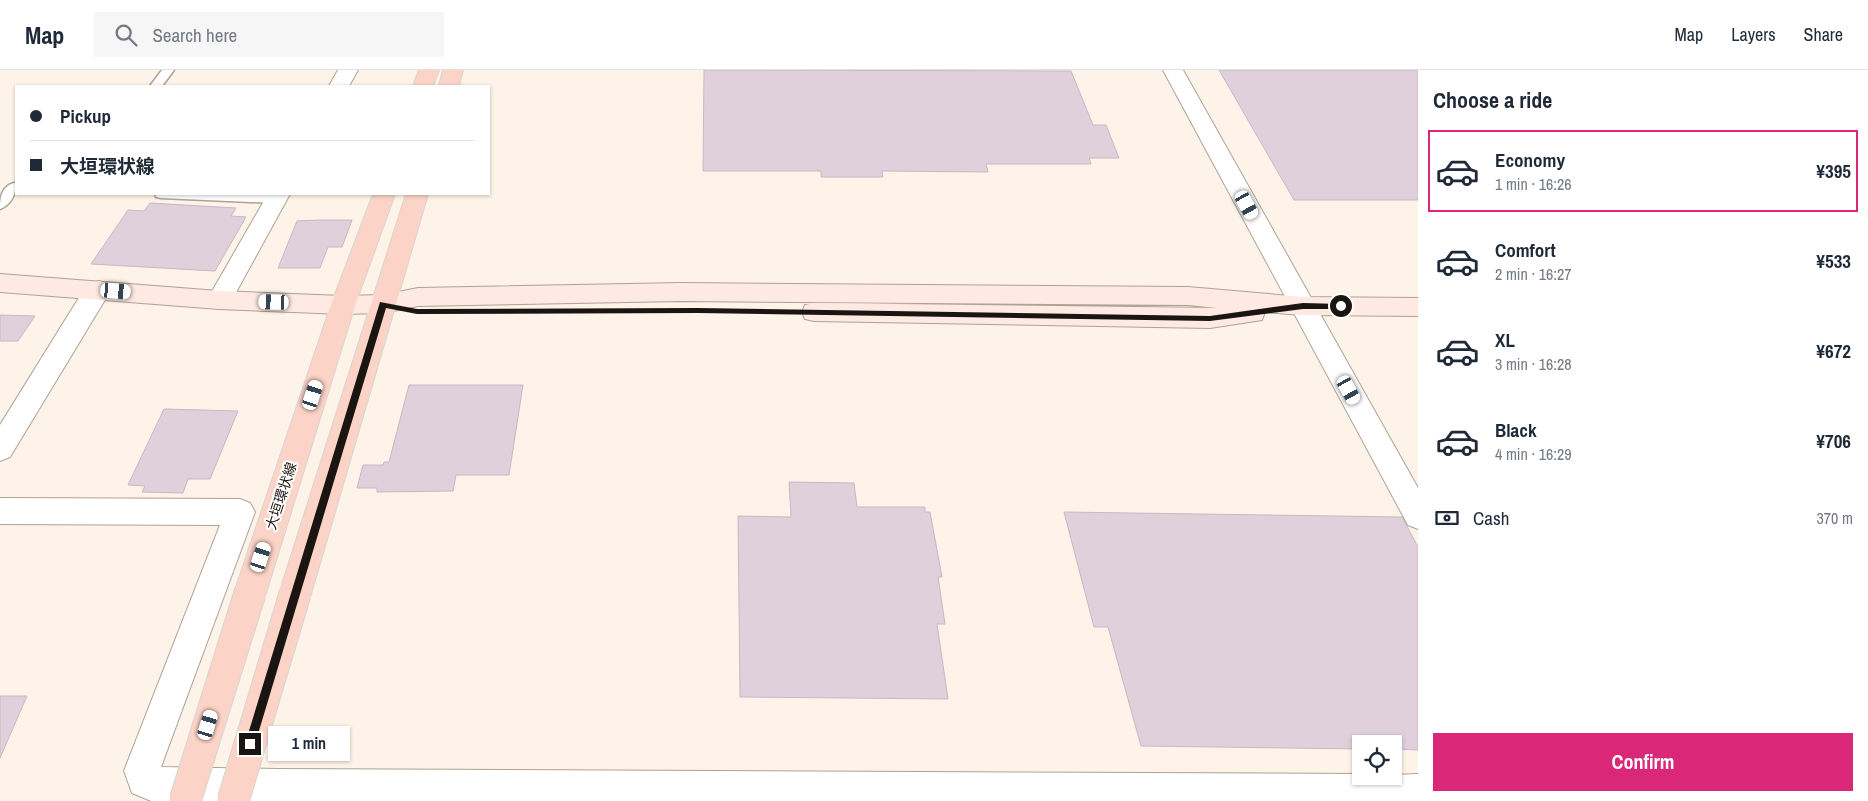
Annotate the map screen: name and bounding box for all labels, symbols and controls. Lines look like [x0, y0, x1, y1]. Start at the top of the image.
search box [94, 12, 444, 57]
text: Map [25, 19, 64, 51]
icon: search [112, 21, 140, 49]
text: Search here [152, 22, 237, 48]
text: Map [1675, 22, 1703, 47]
text: Layers [1731, 22, 1776, 47]
text: Share [1804, 22, 1843, 47]
text: Choose a ride [1433, 85, 1552, 115]
text: Pickup [60, 103, 111, 129]
text: Economy [1495, 147, 1565, 173]
icon: car [1435, 149, 1480, 194]
text: 大垣環状線 [60, 153, 155, 179]
text: ¥395 [1816, 158, 1851, 184]
text: 1 min · 16:26 [1495, 173, 1572, 195]
car [1233, 188, 1260, 222]
text: Comfort [1495, 237, 1556, 263]
icon: car [1435, 239, 1480, 284]
text: ¥533 [1816, 248, 1851, 274]
text: 2 min · 16:27 [1495, 263, 1572, 285]
car [100, 282, 131, 300]
car [258, 294, 289, 310]
route start [1330, 295, 1352, 317]
text: XL [1495, 327, 1515, 353]
icon: car [1435, 329, 1480, 374]
text: ¥672 [1816, 338, 1851, 364]
text: 3 min · 16:28 [1495, 353, 1572, 375]
car [1335, 373, 1362, 407]
car [301, 378, 324, 412]
text: Black [1495, 417, 1537, 443]
icon: car [1435, 419, 1480, 464]
text: ¥706 [1816, 428, 1851, 454]
text: 4 min · 16:29 [1495, 443, 1572, 465]
street label: 大垣環状線 [262, 460, 300, 532]
icon: cash [1433, 504, 1461, 532]
text: Cash [1473, 505, 1509, 531]
text: 370 m [1817, 507, 1853, 529]
car [249, 540, 272, 574]
car [196, 708, 219, 742]
callout: 1 min [268, 726, 350, 762]
text: 1 min [292, 732, 326, 754]
route end [239, 733, 261, 755]
button: Confirm [1433, 733, 1853, 791]
map controls [1352, 735, 1402, 785]
button: locate [1352, 735, 1402, 785]

